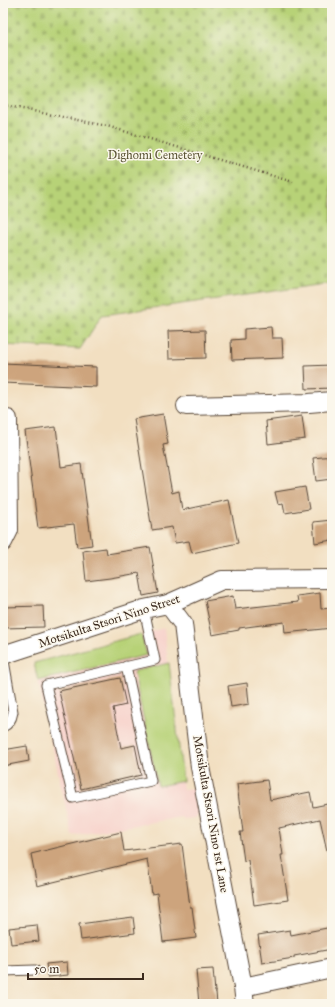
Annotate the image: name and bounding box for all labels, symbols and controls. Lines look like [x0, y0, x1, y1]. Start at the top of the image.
park label: Dighomi Cemetery [108, 148, 203, 163]
street label: Motsikulta Stsori Nino Street [37, 591, 182, 650]
street label: Motsikulta Stsori Nino 1st Lane [190, 734, 232, 894]
scale bar [28, 955, 143, 981]
text: 50 m [34, 962, 59, 976]

